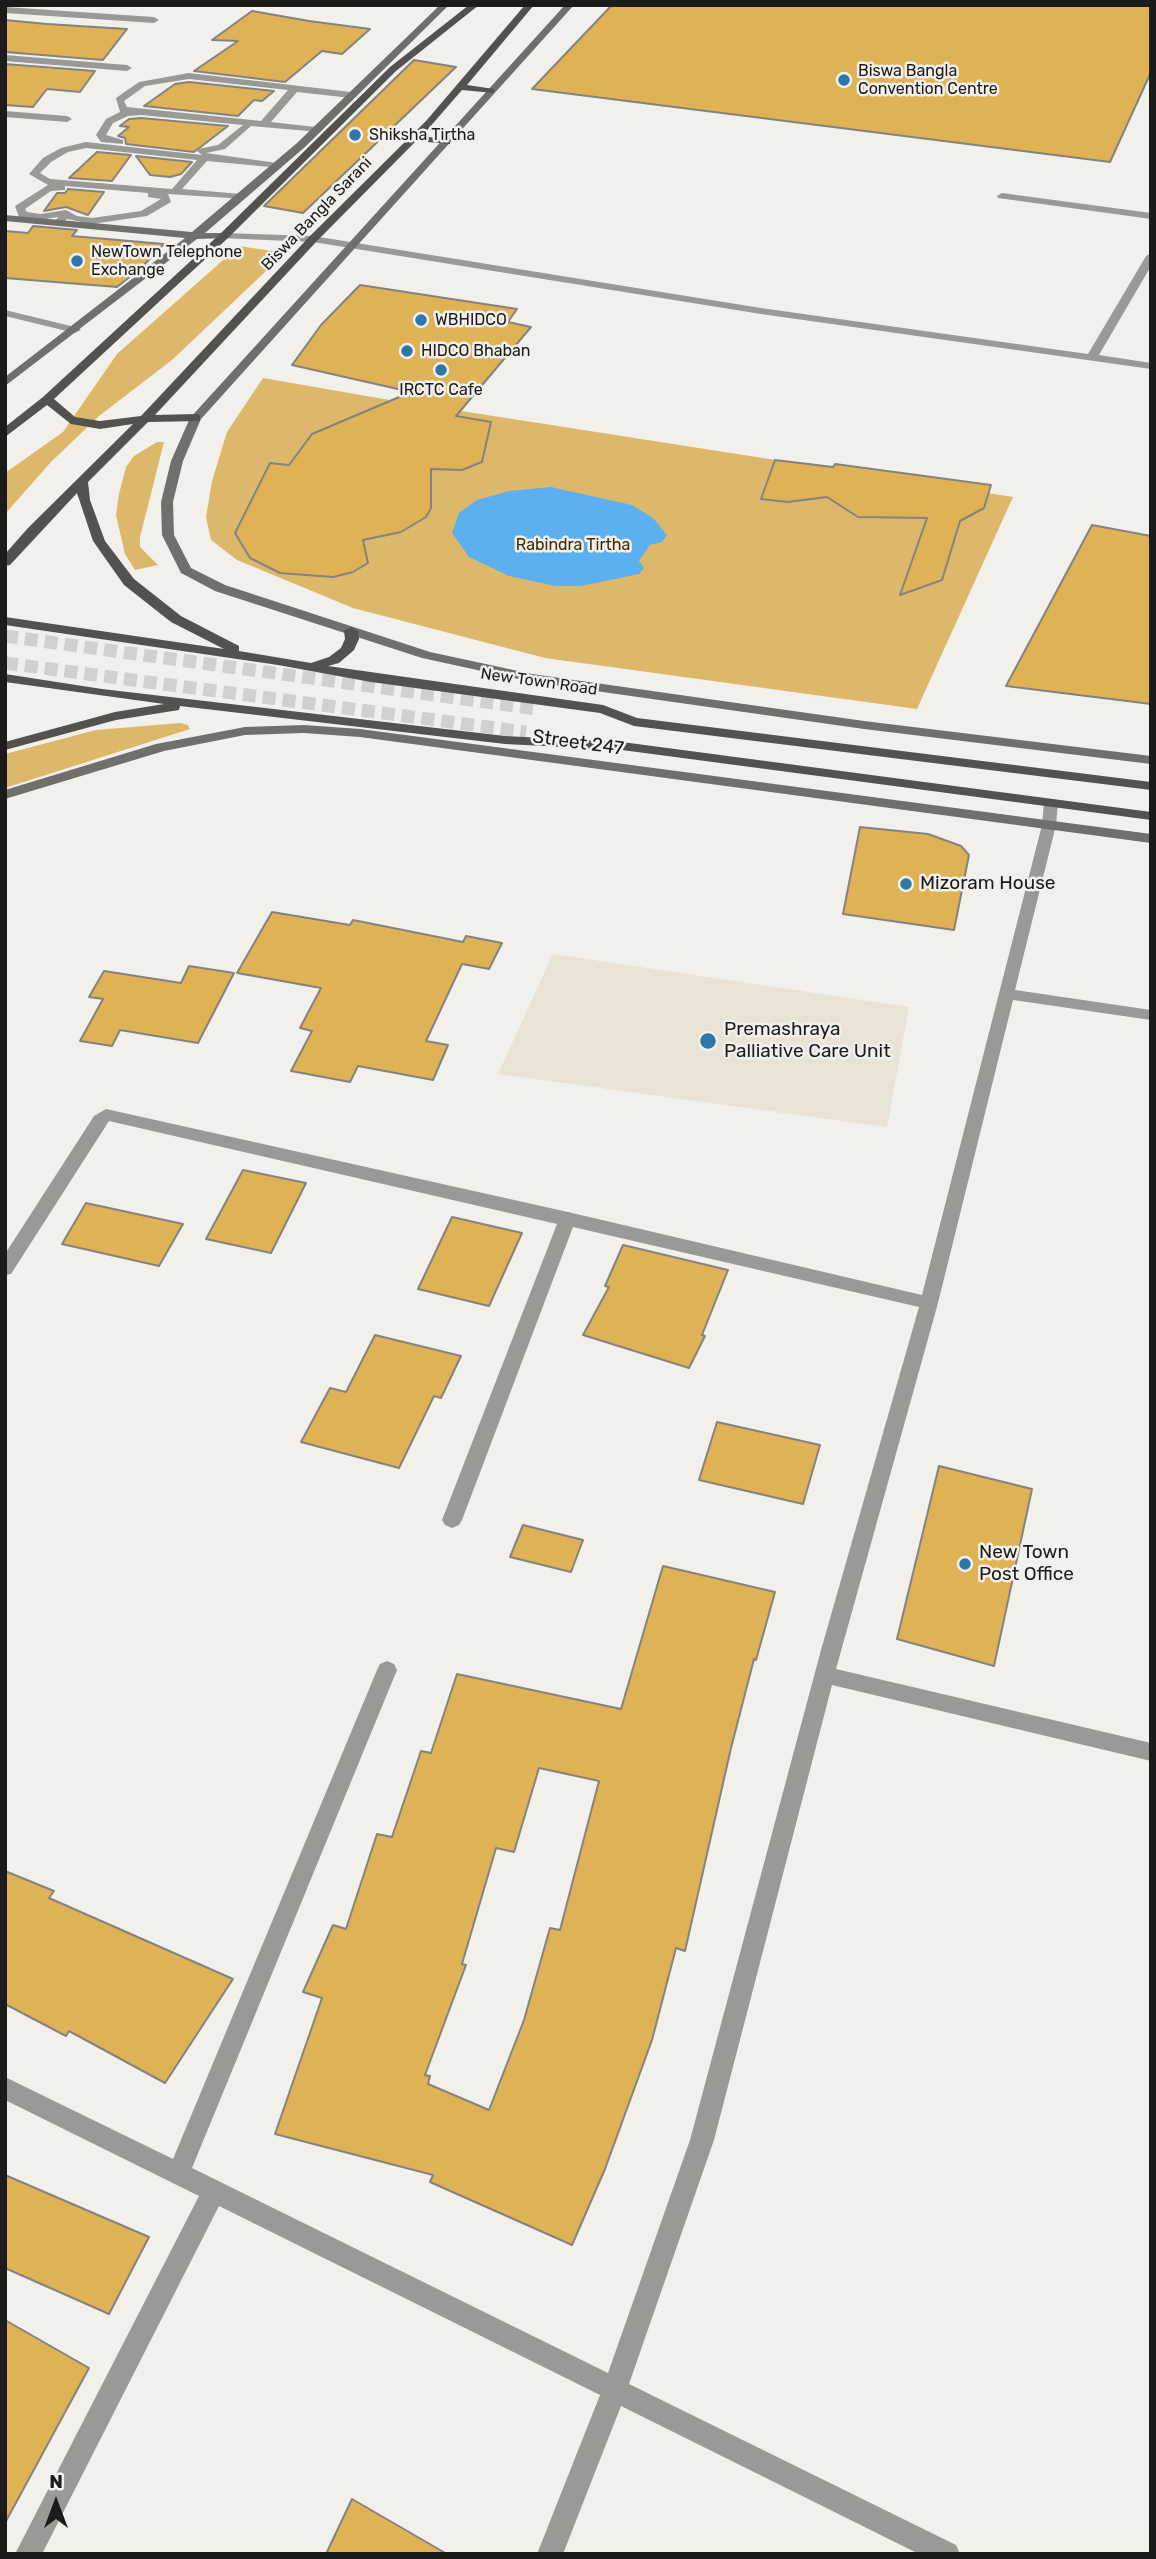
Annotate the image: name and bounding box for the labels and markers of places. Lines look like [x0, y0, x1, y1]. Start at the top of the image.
place label: Biswa Bangla Convention Centre [858, 61, 998, 99]
marker: Biswa Bangla Convention Centre [836, 72, 852, 88]
place label: Shiksha Tirtha [369, 125, 475, 145]
marker: Shiksha Tirtha [347, 127, 363, 143]
place label: NewTown Telephone Exchange [91, 242, 242, 280]
marker: NewTown Telephone Exchange [69, 253, 85, 269]
place label: WBHIDCO [435, 310, 507, 330]
marker: WBHIDCO [413, 312, 429, 328]
place label: HIDCO Bhaban [421, 341, 531, 361]
marker: HIDCO Bhaban [399, 343, 415, 359]
marker: IRCTC Cafe [433, 362, 449, 378]
place label: IRCTC Cafe [399, 380, 483, 400]
place label: Mizoram House [920, 873, 1055, 895]
marker: Mizoram House [898, 876, 914, 892]
place label: Premashraya Palliative Care Unit [724, 1019, 891, 1063]
marker: Premashraya Palliative Care Unit [698, 1031, 718, 1051]
place label: New Town Post Office [979, 1542, 1074, 1586]
marker: New Town Post Office [957, 1556, 973, 1572]

